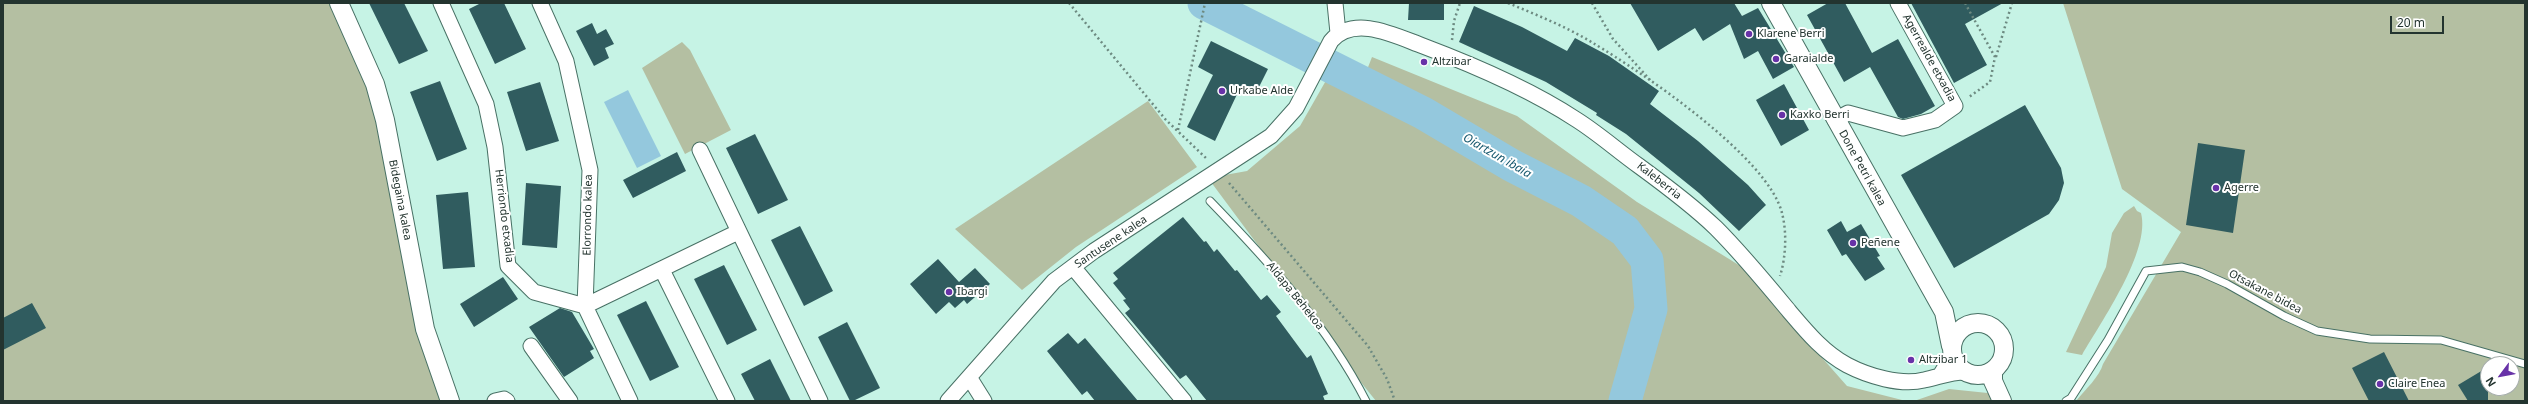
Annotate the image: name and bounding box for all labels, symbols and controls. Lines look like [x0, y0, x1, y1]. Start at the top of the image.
scale bar [2392, 8, 2446, 34]
street label: Agerrealde etxadia [1900, 12, 1958, 104]
text: 20 m [2397, 14, 2425, 31]
place label: Klarene Berri [1757, 27, 1824, 41]
marker: Klarene Berri [1744, 29, 1754, 39]
place label: Garaialde [1784, 52, 1833, 66]
marker: Garaialde [1771, 54, 1781, 64]
place label: Altzibar [1432, 55, 1471, 69]
marker: Altzibar [1419, 57, 1429, 67]
place label: Urkabe Alde [1230, 84, 1293, 98]
marker: Urkabe Alde [1217, 86, 1227, 96]
place label: Kaxko Berri [1790, 108, 1849, 122]
marker: Kaxko Berri [1777, 110, 1787, 120]
street label: Done Petri kalea [1836, 128, 1888, 208]
water label: Oiartzun ibaia [1460, 131, 1534, 181]
street label: Bidegaina kalea [386, 159, 414, 241]
street label: Kaleberria [1634, 159, 1684, 203]
street label: Herriondo etxadia [492, 169, 516, 263]
street label: Elorrondo kalea [581, 174, 595, 256]
place label: Agerre [2224, 181, 2259, 195]
marker: Agerre [2211, 183, 2221, 193]
street label: Santusene kalea [1072, 213, 1150, 271]
place label: Peñene [1861, 236, 1900, 250]
marker: Peñene [1848, 238, 1858, 248]
street label: Aldapa Behekoa [1264, 259, 1326, 333]
street label: Otsakane bidea [2226, 267, 2304, 317]
place label: Ibargi [957, 285, 988, 299]
marker: Ibargi [944, 287, 954, 297]
place label: Altzibar 1 [1919, 353, 1967, 367]
marker: Altzibar 1 [1906, 355, 1916, 365]
north arrow [2480, 356, 2520, 396]
text: N [2482, 374, 2499, 390]
place label: Claire Enea [2388, 377, 2445, 391]
marker: Claire Enea [2375, 379, 2385, 389]

